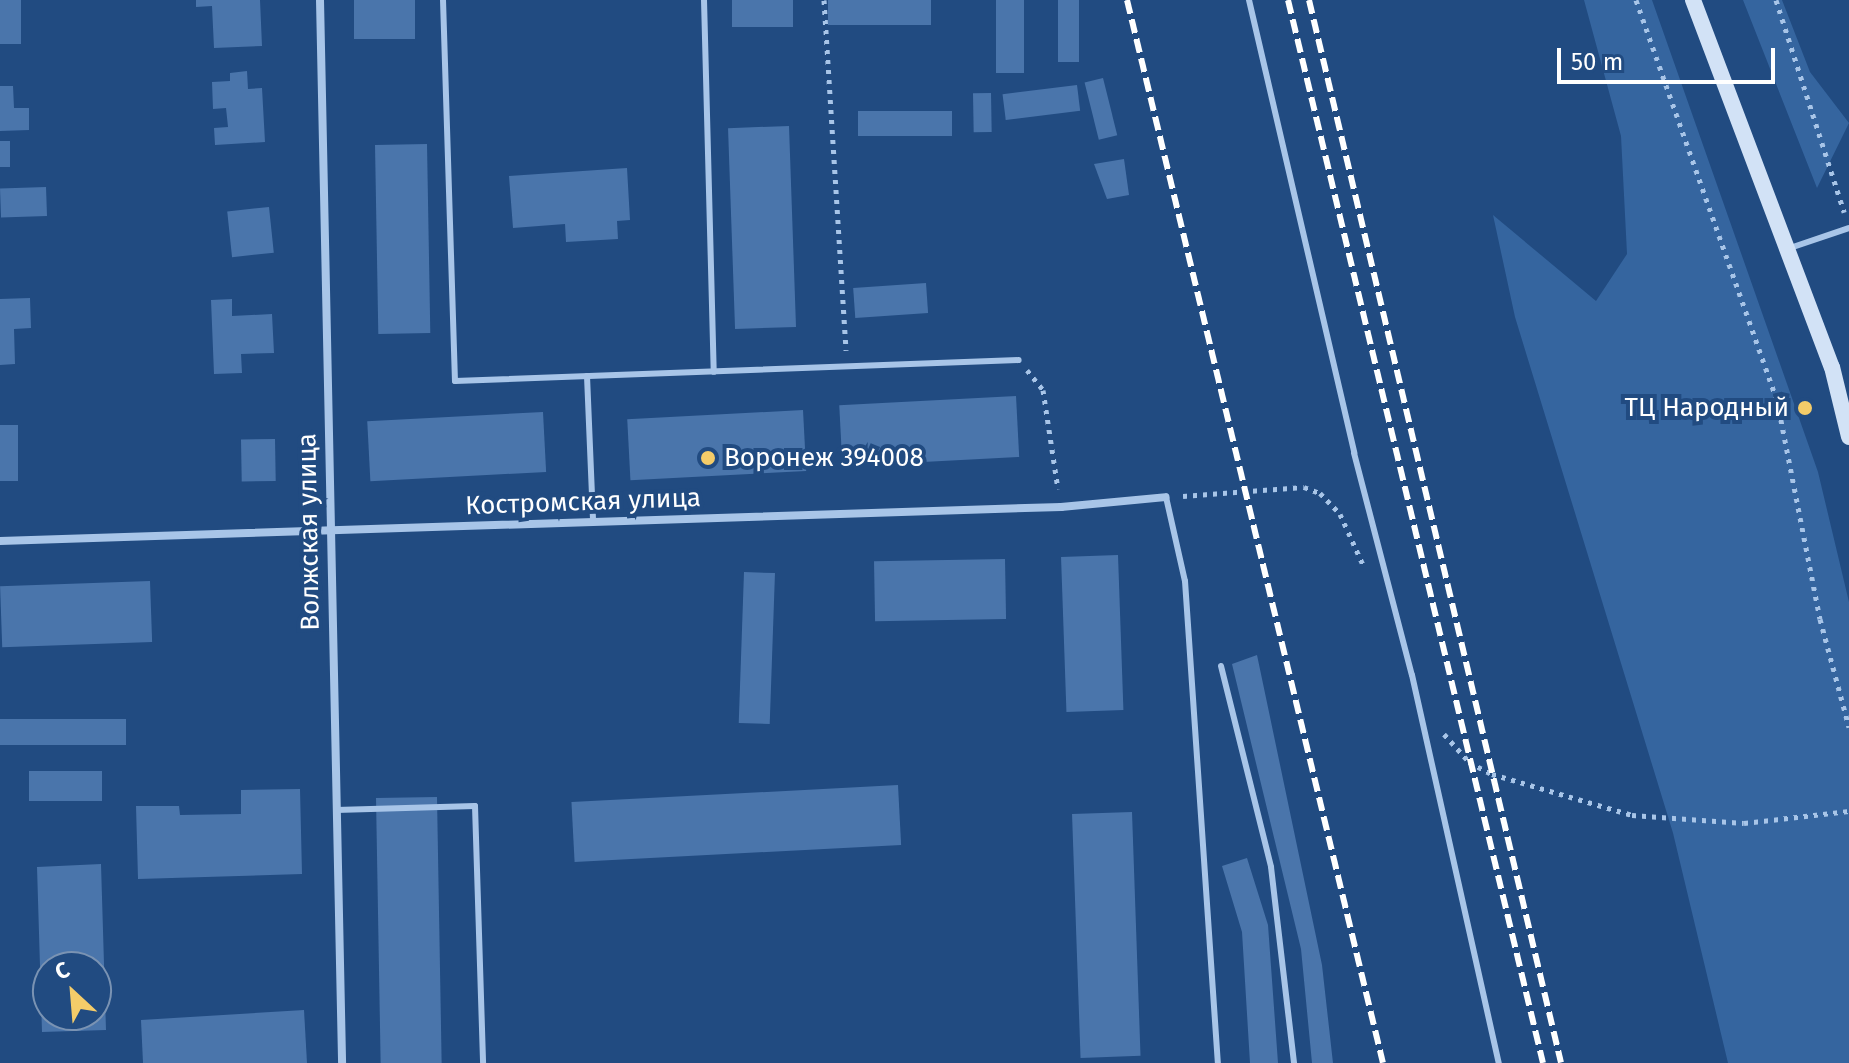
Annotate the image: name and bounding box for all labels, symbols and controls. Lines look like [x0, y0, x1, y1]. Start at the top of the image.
scale bar [1561, 32, 1779, 82]
text: 50 m [1571, 48, 1623, 76]
place label: ТЦ Народный [1625, 392, 1789, 424]
marker: ТЦ Народный [1796, 399, 1814, 417]
street label: Волжская улица [292, 433, 326, 631]
place label: Воронеж 394008 [724, 442, 924, 474]
marker: Воронеж 394008 [699, 449, 717, 467]
street label: Костромская улица [465, 482, 701, 522]
north arrow [32, 951, 112, 1031]
text: С [51, 956, 74, 986]

